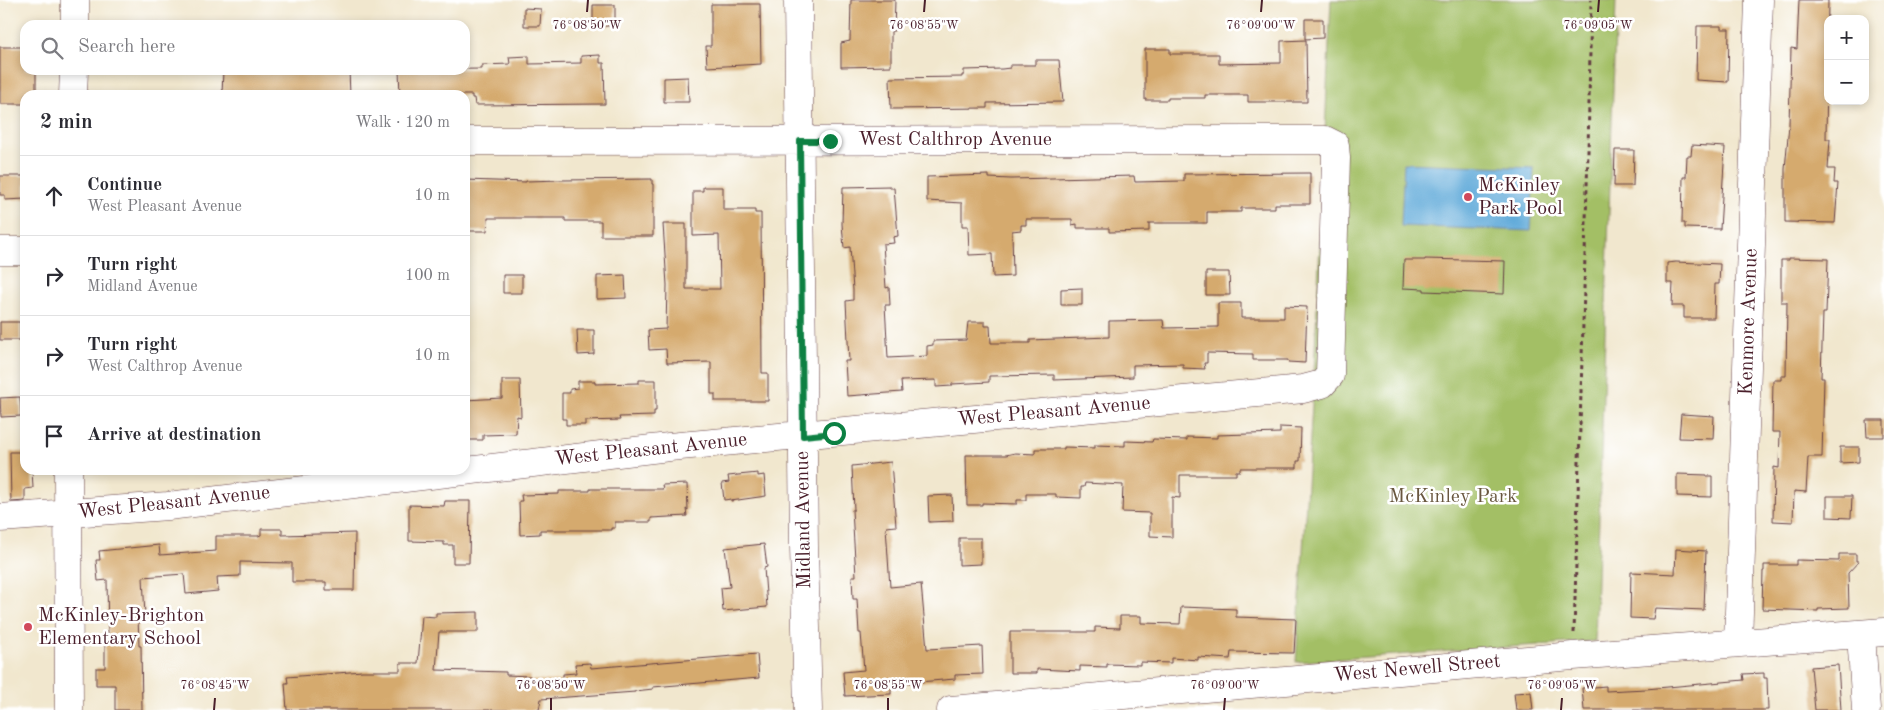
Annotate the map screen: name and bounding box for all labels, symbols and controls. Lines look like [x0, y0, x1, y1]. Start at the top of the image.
map controls [1824, 15, 1869, 105]
button: + [1824, 15, 1869, 60]
text: 76°08'50"W [552, 19, 622, 32]
text: 76°08'55"W [889, 19, 959, 32]
text: 76°09'05"W [1563, 19, 1633, 32]
search box [20, 20, 470, 75]
text: 76°09'00"W [1226, 20, 1296, 32]
icon: search [38, 34, 66, 62]
text: Search here [78, 38, 175, 57]
button: − [1824, 60, 1869, 105]
text: 2 min [40, 112, 93, 133]
text: Walk · 120 m [355, 115, 450, 131]
route end [819, 130, 842, 153]
street label: West Calthrop Avenue [858, 130, 1052, 150]
text: Continue [87, 176, 162, 195]
place label: McKinley Park Pool [1478, 176, 1563, 219]
icon: ahead [40, 182, 68, 210]
text: 10 m [414, 188, 450, 204]
marker: McKinley Park Pool [1462, 191, 1474, 203]
text: West Pleasant Avenue [87, 199, 242, 215]
street label: Kenmore Avenue [1736, 248, 1762, 396]
text: Turn right [87, 256, 177, 275]
icon: right [40, 262, 68, 290]
text: 100 m [405, 268, 450, 284]
text: Midland Avenue [87, 279, 198, 295]
text: Turn right [87, 336, 177, 355]
icon: right [40, 342, 68, 370]
text: 10 m [414, 348, 450, 364]
text: West Calthrop Avenue [87, 359, 242, 375]
street label: West Pleasant Avenue [957, 394, 1151, 430]
icon: arrive [40, 422, 68, 450]
route start [823, 422, 846, 445]
text: Arrive at destination [87, 426, 261, 445]
street label: West Pleasant Avenue [554, 430, 748, 470]
street label: Midland Avenue [793, 451, 815, 589]
street label: West Pleasant Avenue [77, 483, 271, 523]
park label: McKinley Park [1389, 487, 1517, 507]
place label: McKinley-Brighton Elementary School [38, 606, 204, 649]
marker: McKinley-Brighton Elementary School [22, 621, 34, 633]
street label: West Newell Street [1333, 652, 1501, 686]
text: 76°08'45"W [180, 679, 250, 692]
text: 76°08'50"W [516, 679, 586, 692]
text: 76°08'55"W [853, 679, 923, 692]
text: 76°09'05"W [1527, 679, 1597, 692]
text: 76°09'00"W [1190, 680, 1260, 692]

